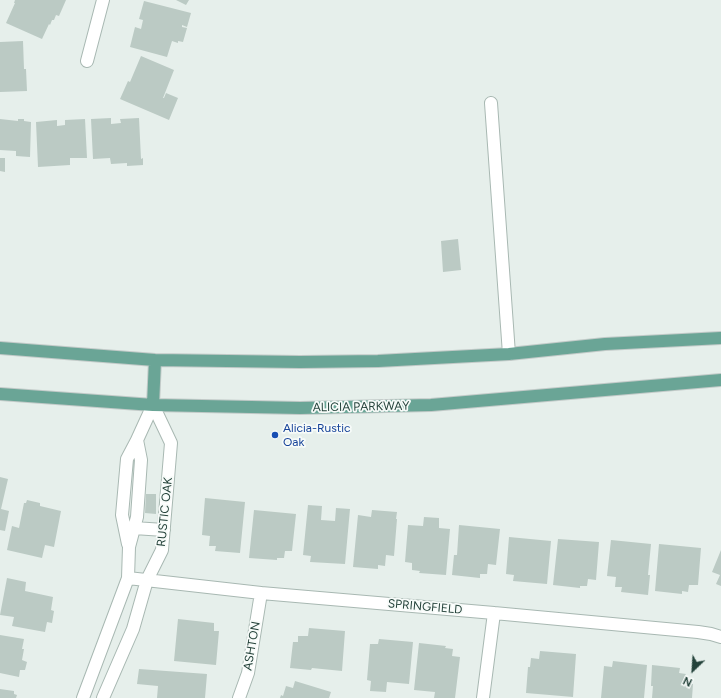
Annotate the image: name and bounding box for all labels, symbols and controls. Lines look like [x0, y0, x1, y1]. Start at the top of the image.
street label: ALICIA PARKWAY [312, 399, 410, 415]
place label: Alicia-Rustic Oak [283, 421, 351, 449]
marker: Alicia-Rustic Oak [270, 430, 280, 440]
street label: RUSTIC OAK [154, 477, 176, 547]
street label: SPRINGFIELD [387, 597, 463, 617]
street label: ASHTON [241, 620, 263, 672]
north arrow [673, 650, 713, 690]
text: N [681, 674, 694, 689]

